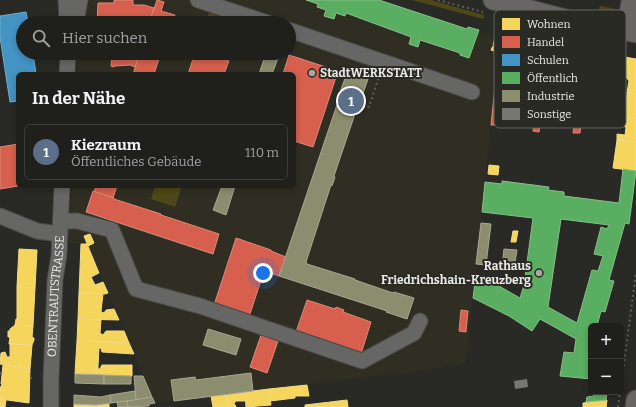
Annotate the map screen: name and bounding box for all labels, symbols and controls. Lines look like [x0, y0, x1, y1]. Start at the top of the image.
legend [494, 10, 626, 128]
search box [16, 16, 296, 60]
text: Wohnen [527, 18, 571, 31]
icon: search [30, 27, 52, 49]
text: Hier suchen [62, 29, 147, 47]
text: Handel [527, 36, 564, 49]
text: Schulen [527, 54, 569, 67]
place label: StadtWERKSTATT [320, 66, 422, 80]
marker: StadtWERKSTATT [307, 68, 317, 78]
text: Öffentlich [527, 72, 578, 85]
pin: 1 [338, 86, 364, 116]
text: In der Nähe [32, 88, 125, 109]
text: Industrie [527, 90, 574, 103]
text: Sonstige [527, 108, 571, 121]
text: Kiezraum [71, 136, 141, 154]
text: 1 [43, 145, 49, 160]
text: 110 m [245, 145, 279, 160]
text: Öffentliches Gebäude [71, 154, 201, 169]
street label: OBENTRAUTSTRASSE [45, 235, 67, 357]
place label: Rathaus Friedrichshain-Kreuzberg [381, 259, 531, 287]
your location [253, 263, 273, 283]
marker: Rathaus Friedrichshain-Kreuzberg [534, 268, 544, 278]
map controls [588, 323, 624, 395]
button: + [588, 323, 624, 359]
button: − [588, 359, 624, 395]

